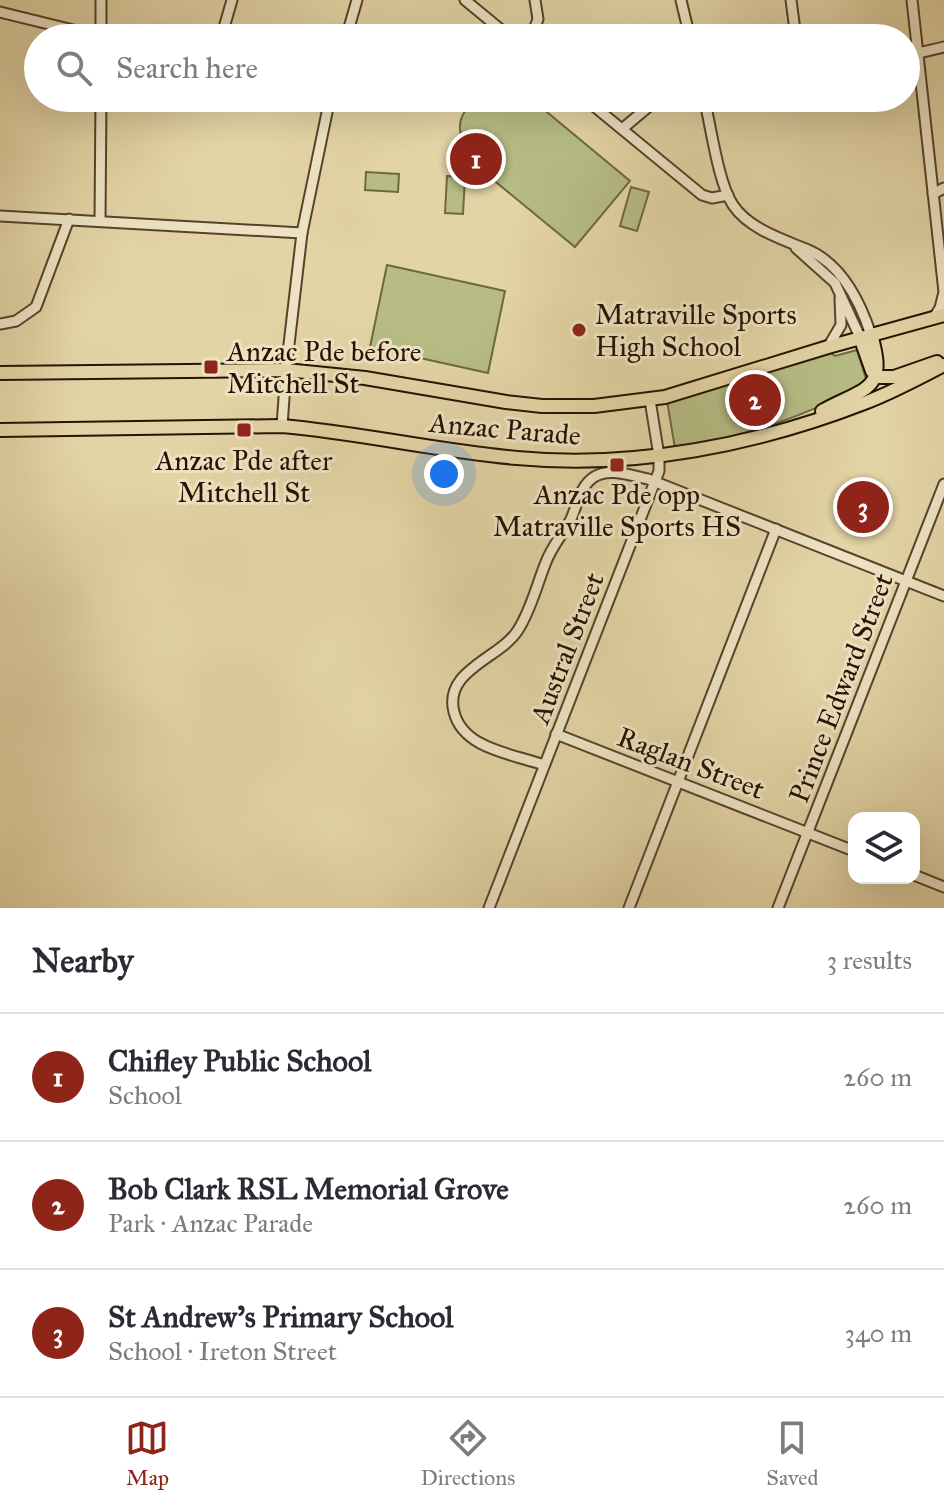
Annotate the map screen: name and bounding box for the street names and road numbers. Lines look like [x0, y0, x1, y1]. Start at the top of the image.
street label: Anzac Parade [427, 405, 582, 453]
street label: Austral Street [522, 567, 612, 729]
street label: Prince Edward Street [781, 568, 901, 808]
street label: Raglan Street [613, 719, 770, 807]

